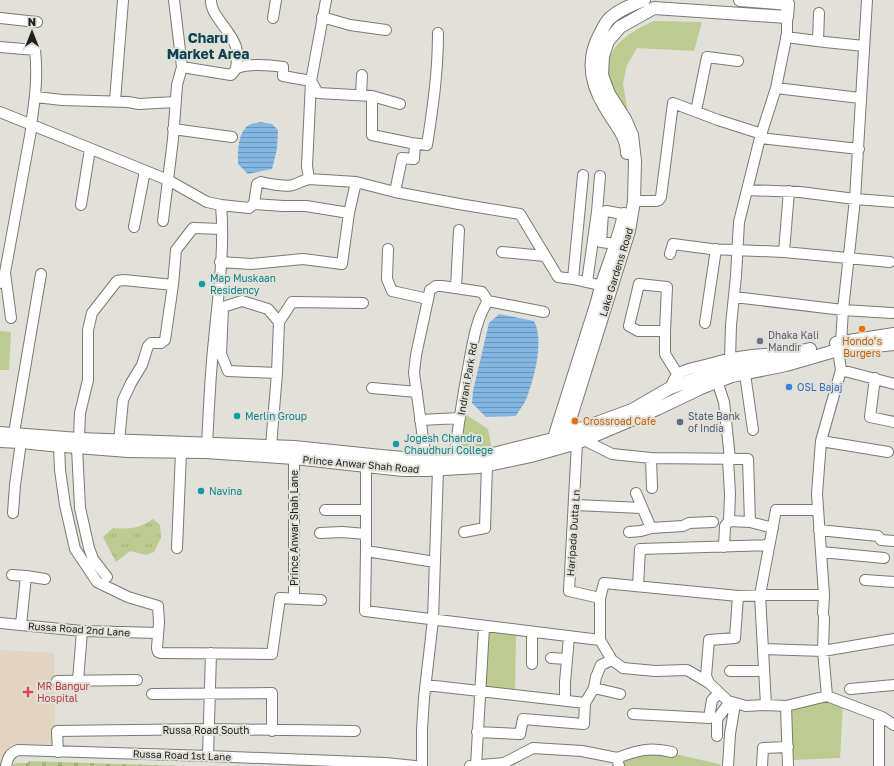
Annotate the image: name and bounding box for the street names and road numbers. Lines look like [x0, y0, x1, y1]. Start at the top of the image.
street label: Lake Gardens Road [597, 226, 635, 318]
street label: Indrani Park Rd [455, 342, 479, 416]
street label: Prince Anwar Shah Road [302, 453, 420, 475]
street label: Prince Anwar Shah Lane [288, 470, 300, 586]
street label: Haripada Dutta Ln [564, 489, 582, 577]
street label: Russa Road 2nd Lane [28, 619, 131, 639]
street label: Russa Road South [163, 724, 250, 736]
street label: Russa Road 1st Lane [133, 747, 232, 763]

